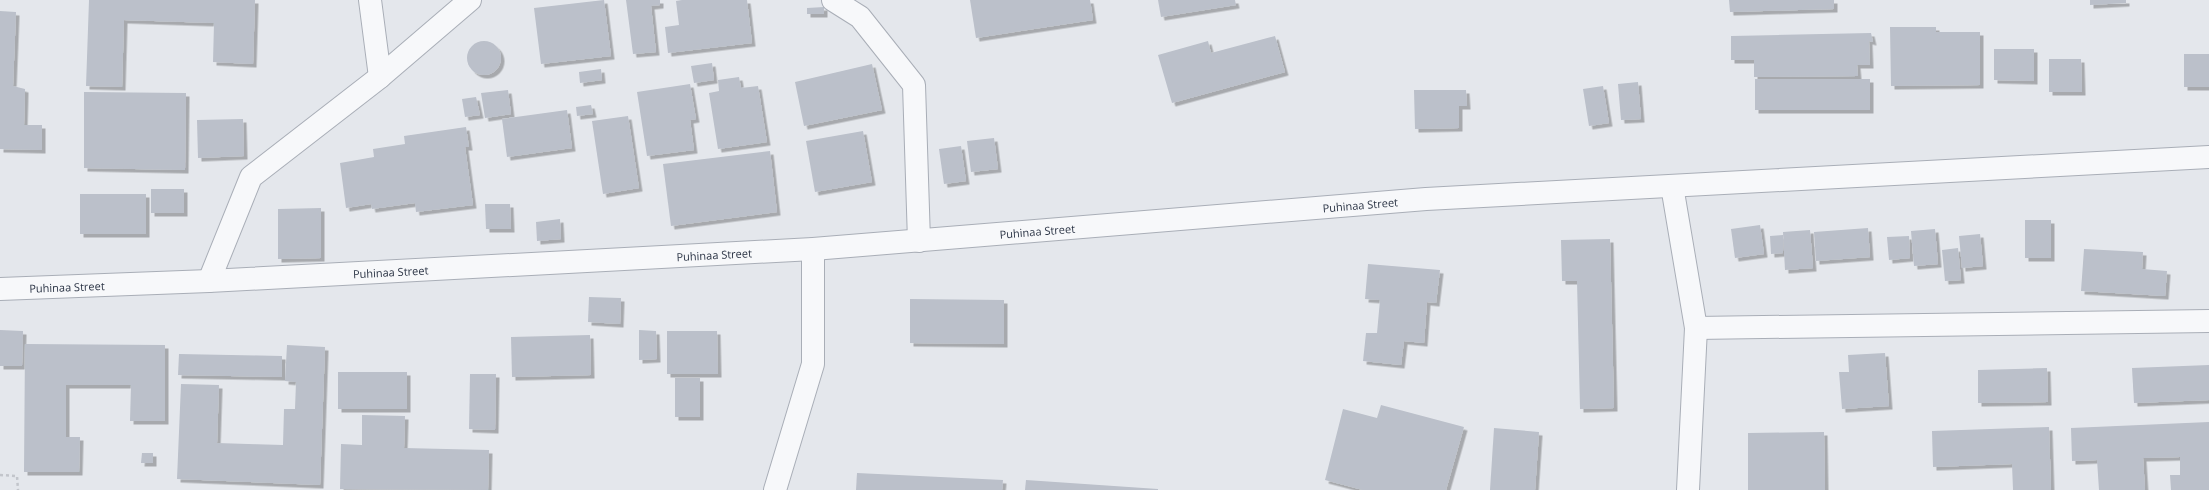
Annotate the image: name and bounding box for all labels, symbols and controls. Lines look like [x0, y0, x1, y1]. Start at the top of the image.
street label: Puhinaa Street [1322, 194, 1399, 215]
street label: Puhinaa Street [999, 220, 1076, 241]
street label: Puhinaa Street [676, 245, 752, 264]
street label: Puhinaa Street [352, 262, 429, 281]
street label: Puhinaa Street [29, 277, 105, 295]

